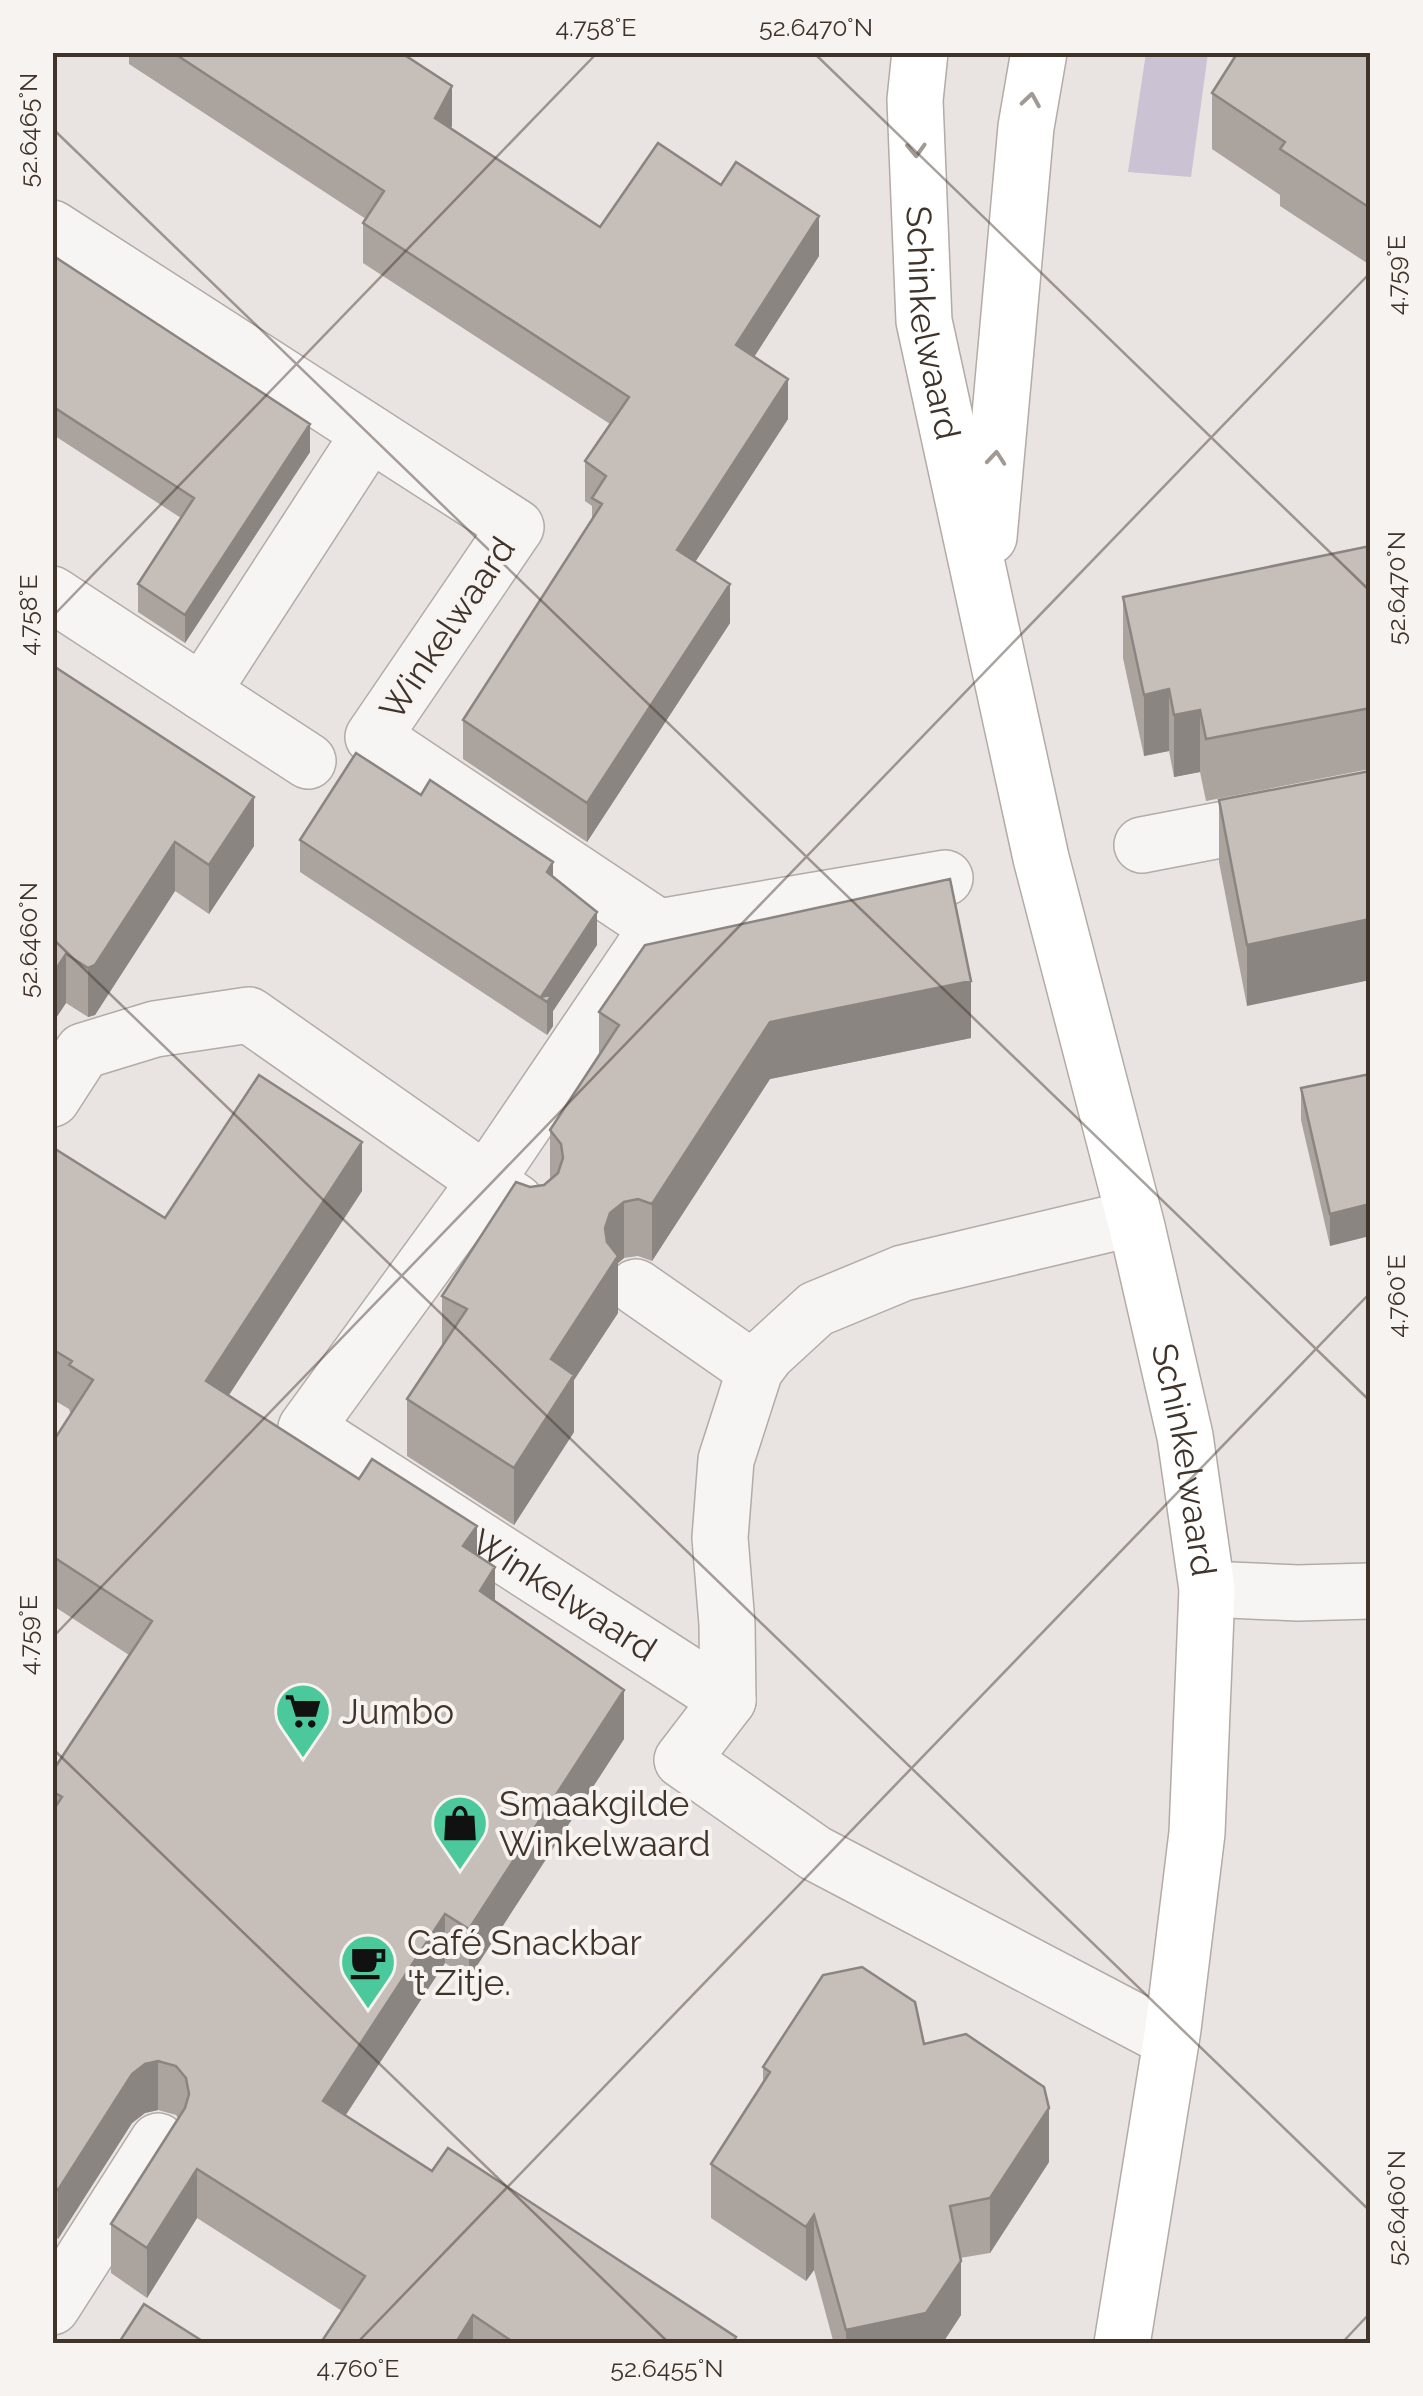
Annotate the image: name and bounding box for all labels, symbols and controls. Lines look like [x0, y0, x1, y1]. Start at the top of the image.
text: 4.758°E [555, 12, 637, 42]
text: 52.6470°N [759, 12, 873, 42]
text: 52.6465°N [13, 73, 43, 187]
one-way arrow [1020, 91, 1041, 108]
one-way arrow [906, 142, 927, 158]
street label: Schinkelwaard [899, 205, 970, 443]
text: 4.759°E [1381, 235, 1411, 315]
one-way arrow [984, 449, 1006, 465]
street label: Winkelwaard [371, 529, 523, 727]
text: 52.6470°N [1381, 531, 1411, 645]
text: 4.758°E [13, 574, 43, 656]
text: 52.6460°N [13, 882, 43, 998]
text: 4.760°E [1381, 1255, 1411, 1337]
street label: Schinkelwaard [1144, 1339, 1225, 1579]
street label: Winkelwaard [465, 1520, 665, 1669]
text: 4.759°E [13, 1595, 43, 1675]
supermarket icon: Jumbo [273, 1681, 333, 1760]
place label: Jumbo [342, 1691, 454, 1732]
place label: Smaakgilde Winkelwaard [499, 1783, 710, 1864]
shop icon: Smaakgilde Winkelwaard [430, 1793, 490, 1872]
place label: Café Snackbar 't Zitje. [407, 1922, 642, 2003]
cafe icon: Café Snackbar 't Zitje. [338, 1932, 398, 2011]
text: 52.6460°N [1381, 2150, 1411, 2266]
text: 4.760°E [317, 2353, 399, 2383]
text: 52.6455°N [610, 2353, 724, 2383]

